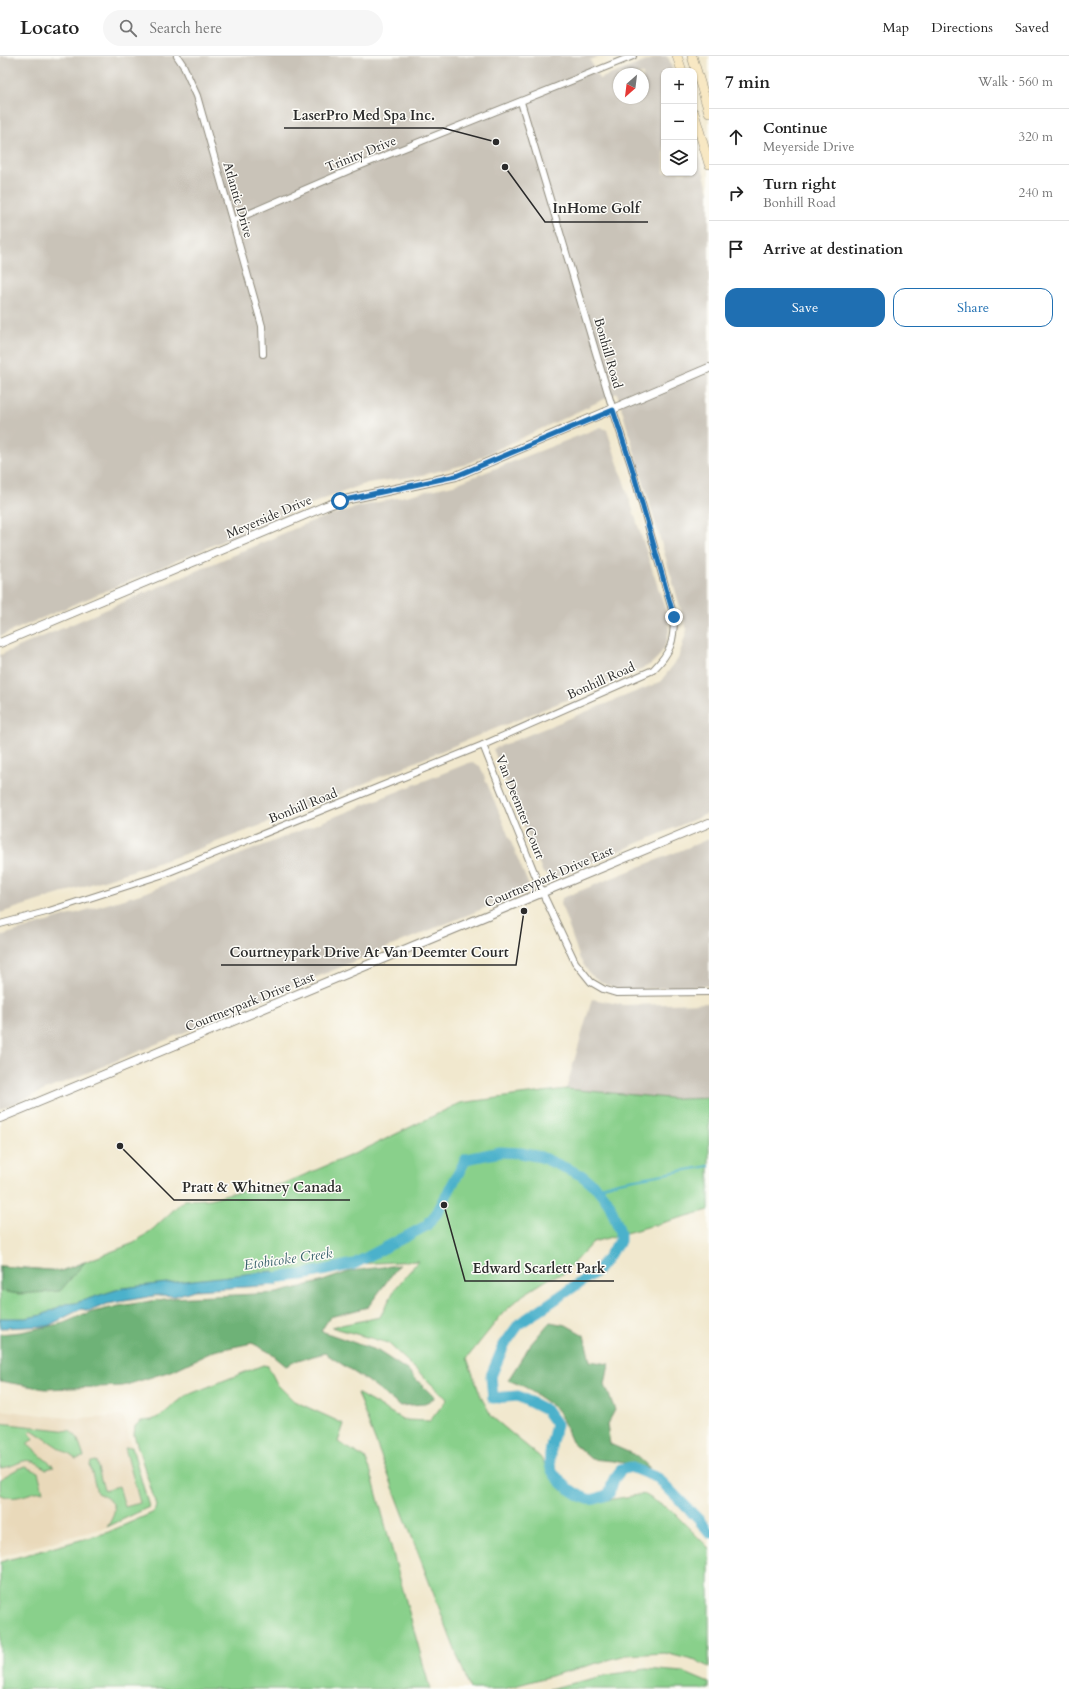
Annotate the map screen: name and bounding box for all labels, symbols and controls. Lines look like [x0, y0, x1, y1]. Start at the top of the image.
search box [103, 10, 383, 46]
text: Locato [20, 15, 79, 41]
icon: search [117, 17, 139, 39]
text: Search here [149, 18, 222, 38]
text: Map [883, 18, 909, 37]
text: Directions [931, 18, 993, 37]
text: Saved [1015, 18, 1049, 37]
north arrow [613, 68, 649, 104]
map controls [661, 68, 697, 176]
button: + [661, 68, 697, 104]
text: 7 min [725, 71, 770, 94]
text: Walk · 560 m [978, 73, 1053, 91]
callout: LaserPro Med Spa Inc. [284, 102, 443, 128]
button: − [661, 104, 697, 140]
text: LaserPro Med Spa Inc. [293, 106, 435, 125]
text: Continue [763, 118, 828, 138]
icon: ahead [725, 126, 747, 148]
text: 320 m [1019, 128, 1053, 146]
street label: Trinity Drive [323, 132, 399, 176]
text: Meyerside Drive [763, 138, 854, 156]
button: layers [661, 140, 697, 176]
street label: Atlantic Drive [219, 160, 257, 240]
text: Turn right [763, 174, 836, 194]
icon: right [725, 182, 747, 204]
text: 240 m [1019, 184, 1053, 202]
text: Bonhill Road [763, 194, 836, 212]
callout: InHome Golf [545, 196, 648, 222]
text: InHome Golf [553, 199, 642, 218]
icon: arrive [725, 238, 747, 260]
text: Arrive at destination [763, 239, 903, 259]
button: Save [725, 288, 885, 327]
button: Share [893, 288, 1053, 327]
street label: Bonhill Road [589, 316, 627, 391]
street label: Meyerside Drive [223, 491, 315, 543]
route start [331, 492, 349, 510]
route end [665, 608, 683, 626]
street label: Bonhill Road [564, 658, 638, 704]
street label: Van Deemter Court [491, 752, 549, 862]
street label: Bonhill Road [266, 784, 340, 828]
street label: Courtneypark Drive East [482, 842, 616, 912]
callout: Courtneypark Drive At Van Deemter Court [221, 939, 516, 965]
text: Courtneypark Drive At Van Deemter Court [229, 943, 509, 962]
street label: Courtneypark Drive East [183, 968, 317, 1036]
callout: Pratt & Whitney Canada [174, 1174, 350, 1200]
text: Pratt & Whitney Canada [182, 1178, 342, 1197]
water label: Etobicoke Creek [243, 1243, 334, 1275]
callout: Edward Scarlett Park [465, 1255, 614, 1281]
text: Edward Scarlett Park [472, 1259, 606, 1278]

